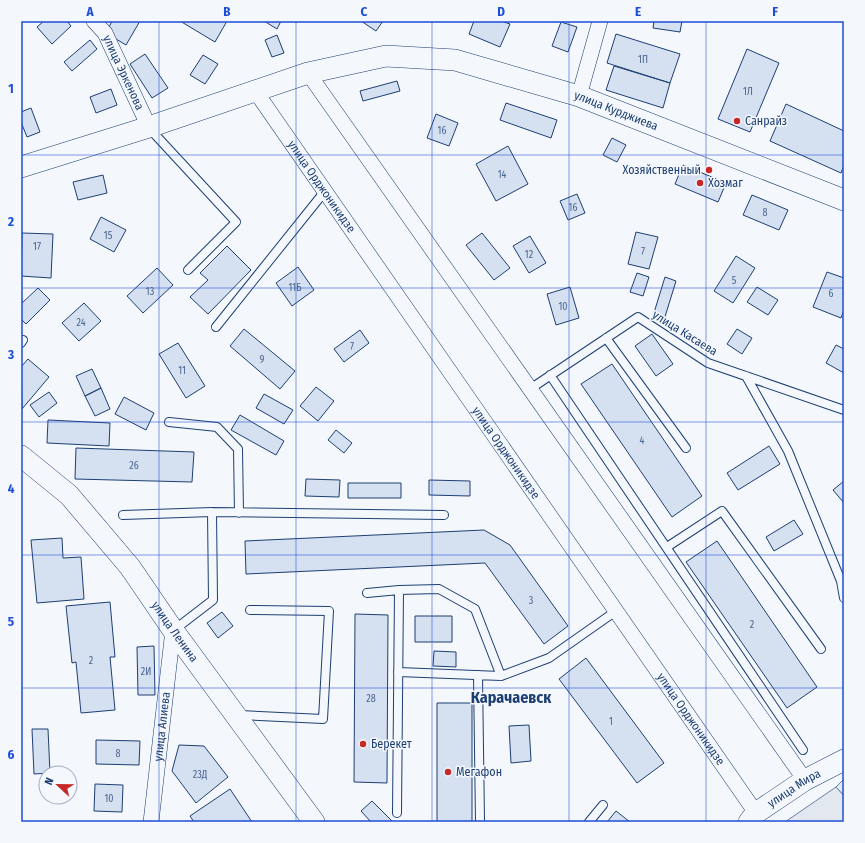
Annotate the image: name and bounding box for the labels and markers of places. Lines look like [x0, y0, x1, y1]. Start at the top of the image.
place label: Санрайз [745, 114, 787, 128]
marker: Санрайз [732, 116, 742, 126]
place label: Хозяйственный [622, 163, 701, 177]
marker: Хозяйственный [704, 165, 714, 175]
place label: Хозмаг [708, 176, 743, 190]
marker: Хозмаг [695, 178, 705, 188]
place label: Берекет [371, 737, 412, 751]
marker: Берекет [358, 739, 368, 749]
place label: Мегафон [456, 765, 502, 779]
marker: Мегафон [443, 767, 453, 777]

